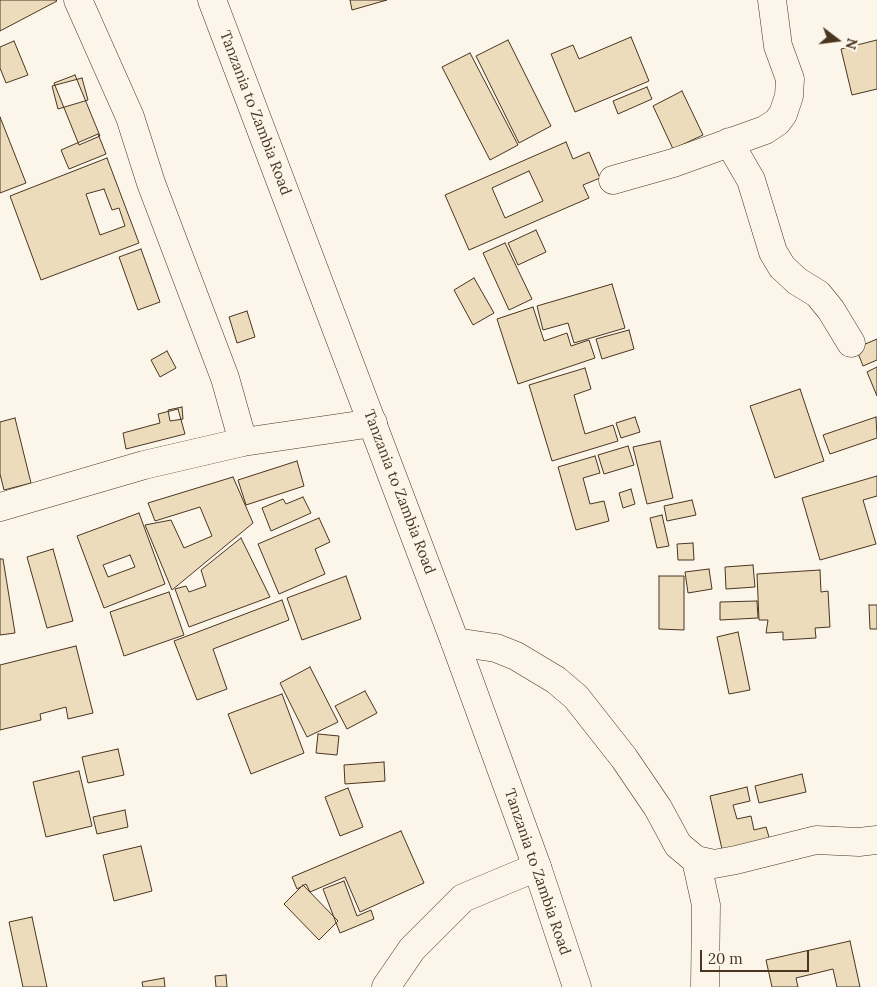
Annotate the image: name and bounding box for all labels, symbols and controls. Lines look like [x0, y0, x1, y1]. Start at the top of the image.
north arrow [812, 15, 862, 65]
street label: Tanzania to Zambia Road [215, 28, 295, 198]
text: N [841, 36, 862, 51]
street label: Tanzania to Zambia Road [359, 407, 439, 577]
street label: Tanzania to Zambia Road [500, 786, 574, 958]
scale bar [702, 940, 811, 972]
text: 20 m [708, 949, 743, 968]

